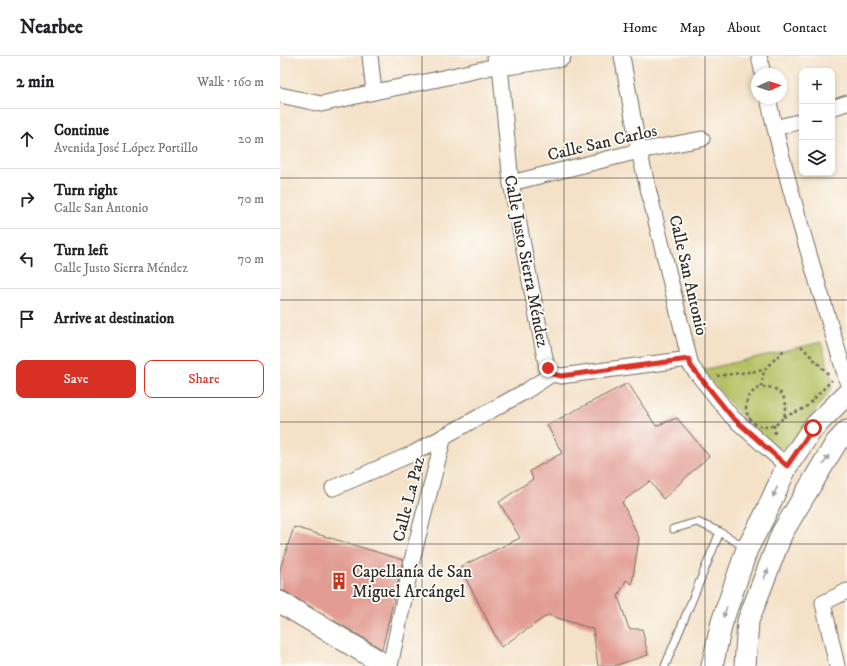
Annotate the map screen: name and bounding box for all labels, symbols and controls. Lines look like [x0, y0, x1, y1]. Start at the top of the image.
text: Nearbee [20, 16, 83, 39]
text: Home [623, 19, 657, 37]
text: Map [679, 19, 705, 37]
text: About [727, 19, 761, 37]
text: Contact [783, 19, 827, 37]
north arrow [751, 68, 787, 104]
map controls [799, 68, 835, 176]
button: + [799, 68, 835, 104]
text: 2 min [16, 71, 54, 93]
text: Walk · 160 m [197, 74, 264, 90]
button: − [799, 104, 835, 140]
street label: Calle San Carlos [545, 120, 659, 166]
text: Continue [54, 121, 109, 140]
icon: ahead [16, 128, 38, 150]
text: 20 m [238, 131, 264, 147]
text: Avenida José López Portillo [54, 140, 198, 156]
button: layers [799, 140, 835, 176]
street label: Calle Justo Sierra Méndez [499, 173, 554, 350]
text: Turn right [54, 181, 117, 200]
icon: right [16, 188, 38, 210]
text: 70 m [238, 191, 264, 207]
text: Calle San Antonio [54, 200, 148, 216]
street label: Calle San Antonio [663, 213, 713, 338]
text: Turn left [54, 241, 108, 260]
icon: left [16, 248, 38, 270]
text: 70 m [238, 251, 264, 267]
text: Calle Justo Sierra Méndez [54, 260, 188, 276]
icon: arrive [16, 308, 38, 330]
text: Arrive at destination [54, 309, 174, 328]
route end [539, 359, 557, 377]
button: Save [16, 360, 136, 398]
button: Share [144, 360, 264, 398]
route start [804, 419, 822, 437]
street label: Calle La Paz [388, 454, 430, 544]
one-way arrow [823, 454, 830, 466]
one-way arrow [772, 487, 778, 498]
place label: Capellanía de San Miguel Arcángel [352, 561, 472, 603]
one-way arrow [763, 568, 769, 580]
building icon: Capellanía de San Miguel Arcángel [329, 571, 349, 591]
one-way arrow [722, 606, 728, 618]

